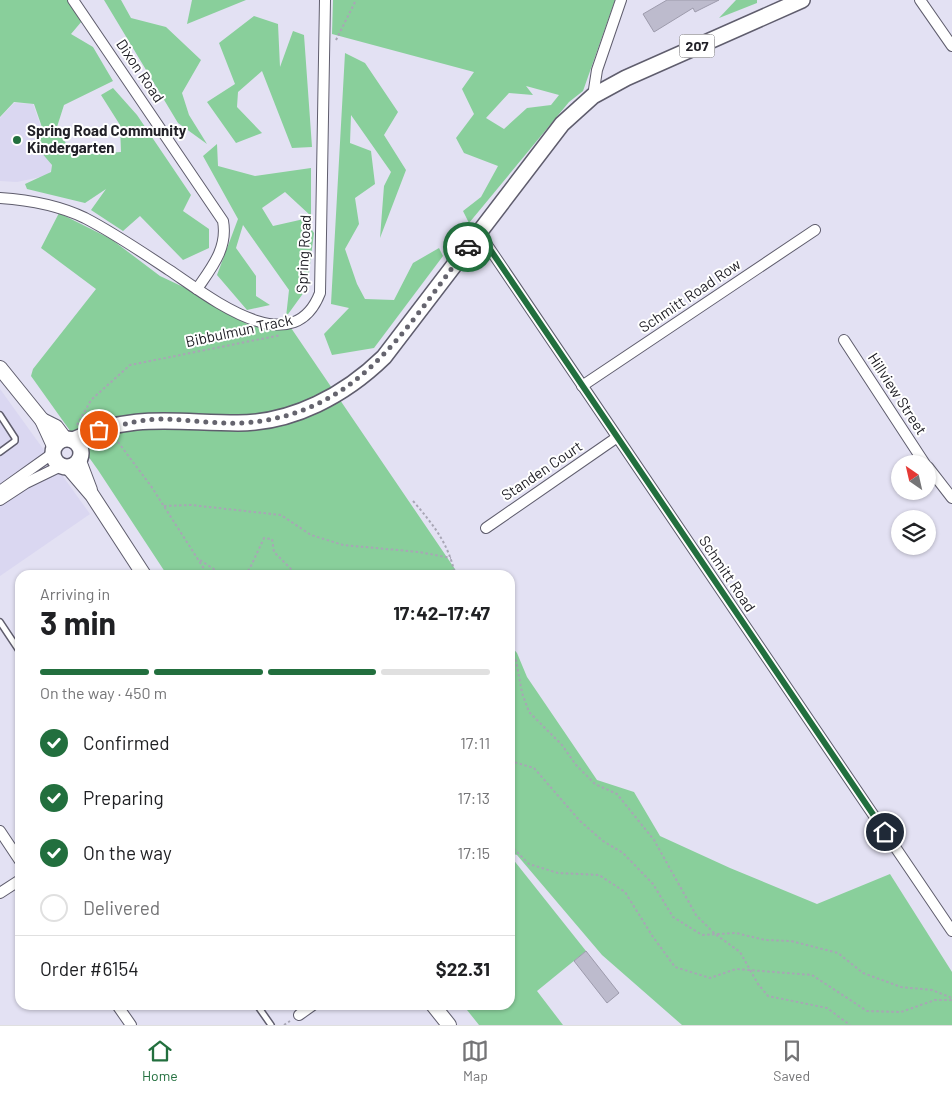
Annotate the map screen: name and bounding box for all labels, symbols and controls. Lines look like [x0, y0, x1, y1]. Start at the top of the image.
road number: 207 [680, 34, 714, 58]
street label: Dixon Road [113, 35, 169, 105]
place label: Spring Road Community Kindergarten [27, 121, 187, 156]
marker: Spring Road Community Kindergarten [11, 134, 23, 146]
street label: Spring Road [292, 214, 314, 294]
courier [443, 222, 493, 272]
icon: car [454, 233, 482, 261]
street label: Schmitt Road Row [635, 254, 744, 336]
street label: Bibbulmun Track [184, 310, 294, 350]
street label: Hillview Street [865, 349, 931, 438]
pin [78, 409, 120, 451]
icon: bag [85, 416, 113, 444]
street label: Standen Court [498, 437, 585, 504]
north arrow [891, 455, 936, 500]
map controls [891, 455, 936, 555]
button: layers [891, 510, 936, 555]
street label: Schmitt Road [696, 532, 760, 615]
text: Arriving in [40, 584, 110, 603]
text: 17:42–17:47 [393, 601, 490, 624]
text: 3 min [40, 603, 116, 641]
text: On the way · 450 m [40, 683, 167, 702]
icon: check [40, 729, 68, 757]
text: Confirmed [83, 731, 170, 754]
text: 17:11 [460, 733, 490, 752]
icon: check [40, 784, 68, 812]
text: Preparing [83, 786, 164, 809]
text: 17:13 [458, 788, 490, 807]
pin [864, 811, 906, 853]
icon: home [871, 818, 899, 846]
icon: check [40, 839, 68, 867]
text: On the way [83, 841, 172, 864]
text: 17:15 [458, 843, 490, 862]
text: Delivered [83, 896, 160, 919]
text: Order #6154 [40, 957, 139, 980]
text: $22.31 [436, 957, 490, 980]
tab: Home [142, 1037, 178, 1084]
tab: Map [461, 1037, 489, 1084]
tab: Saved [773, 1037, 810, 1084]

